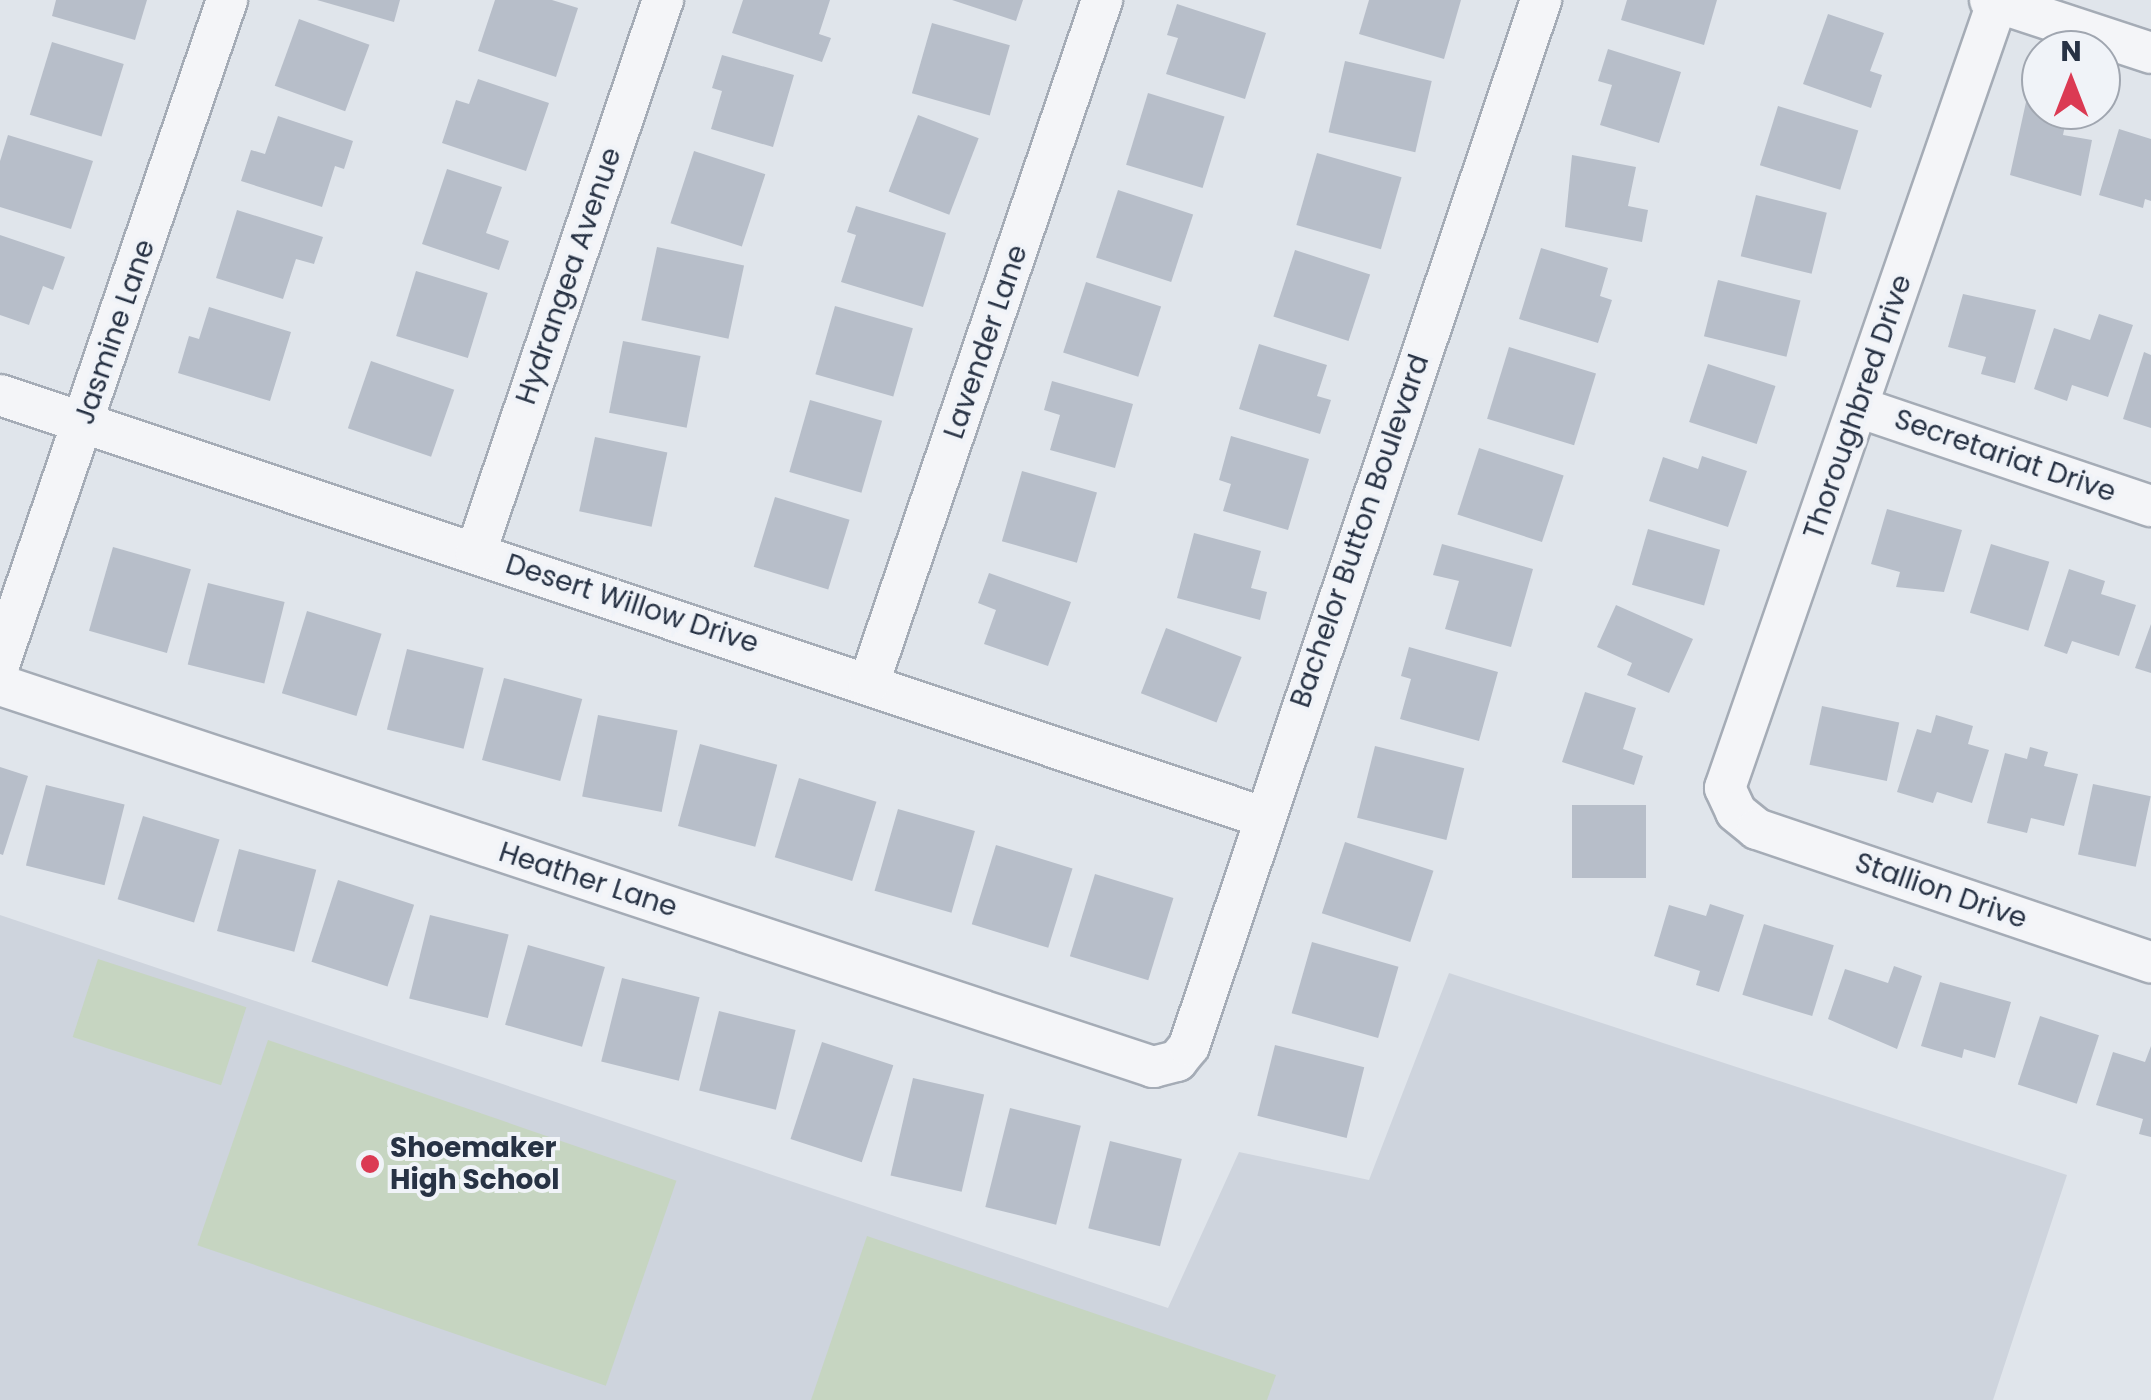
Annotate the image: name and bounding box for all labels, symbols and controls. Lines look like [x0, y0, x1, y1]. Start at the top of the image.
north arrow [2021, 30, 2121, 130]
text: N [2060, 32, 2082, 71]
street label: Hydrangea Avenue [509, 143, 629, 409]
street label: Jasmine Lane [68, 235, 162, 429]
street label: Lavender Lane [937, 241, 1035, 443]
street label: Thoroughbred Drive [1797, 270, 1919, 544]
street label: Bachelor Button Boulevard [1284, 350, 1436, 712]
street label: Secretariat Drive [1890, 402, 2120, 510]
street label: Desert Willow Drive [501, 547, 763, 661]
street label: Heather Lane [495, 835, 681, 925]
street label: Stallion Drive [1851, 846, 2031, 936]
place label: Shoemaker High School [390, 1131, 560, 1197]
marker: Shoemaker High School [359, 1153, 381, 1175]

